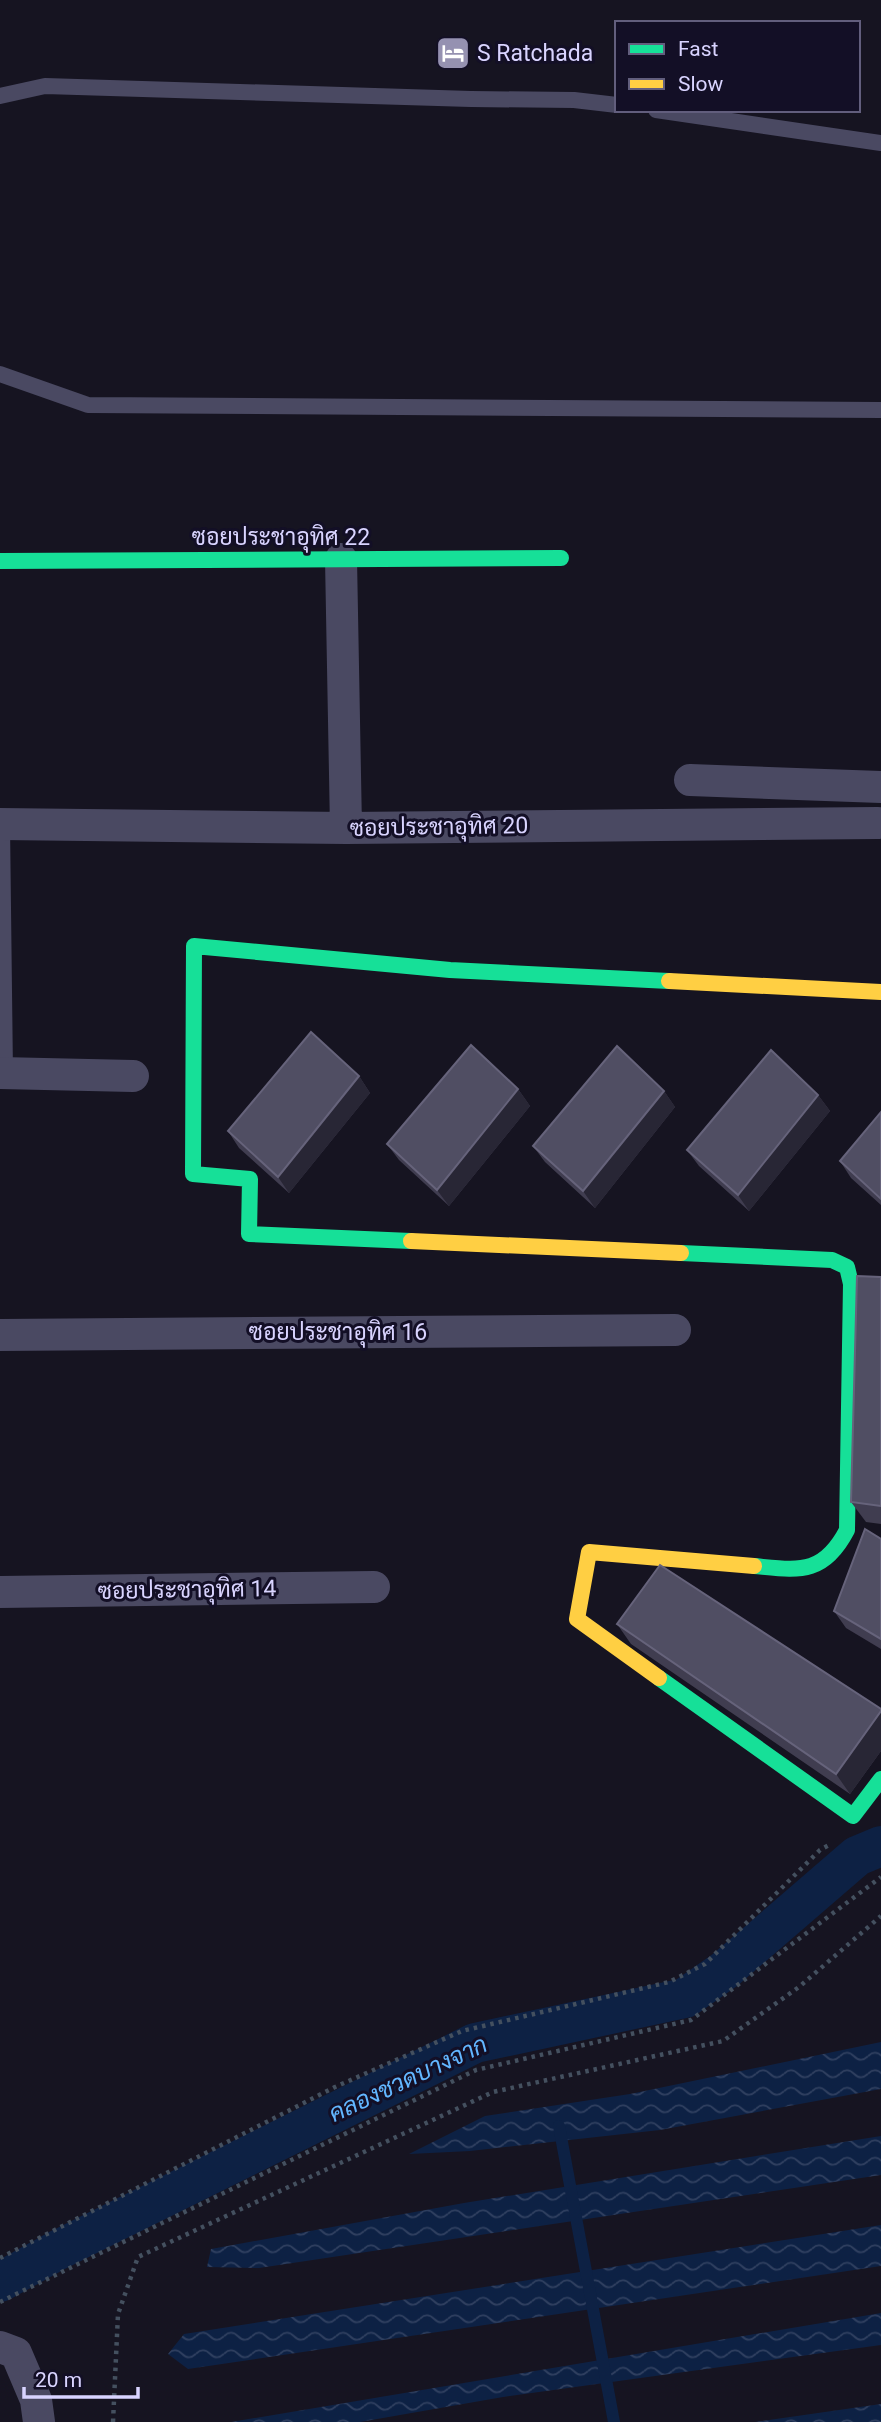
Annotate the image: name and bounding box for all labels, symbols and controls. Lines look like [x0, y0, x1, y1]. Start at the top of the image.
legend [615, 21, 860, 112]
hotel icon: S Ratchada [434, 34, 472, 72]
text: Fast [678, 37, 719, 61]
place label: S Ratchada [477, 40, 593, 67]
text: Slow [678, 72, 724, 96]
street label: ซอยประชาอุทิศ 22 [192, 523, 370, 553]
street label: ซอยประชาอุทิศ 20 [350, 811, 528, 844]
street label: ซอยประชาอุทิศ 16 [249, 1318, 427, 1348]
street label: ซอยประชาอุทิศ 14 [98, 1574, 277, 1607]
water label: คลองชวดบางจาก [324, 2030, 492, 2128]
scale bar [24, 2356, 138, 2400]
text: 20 m [35, 2368, 82, 2392]

